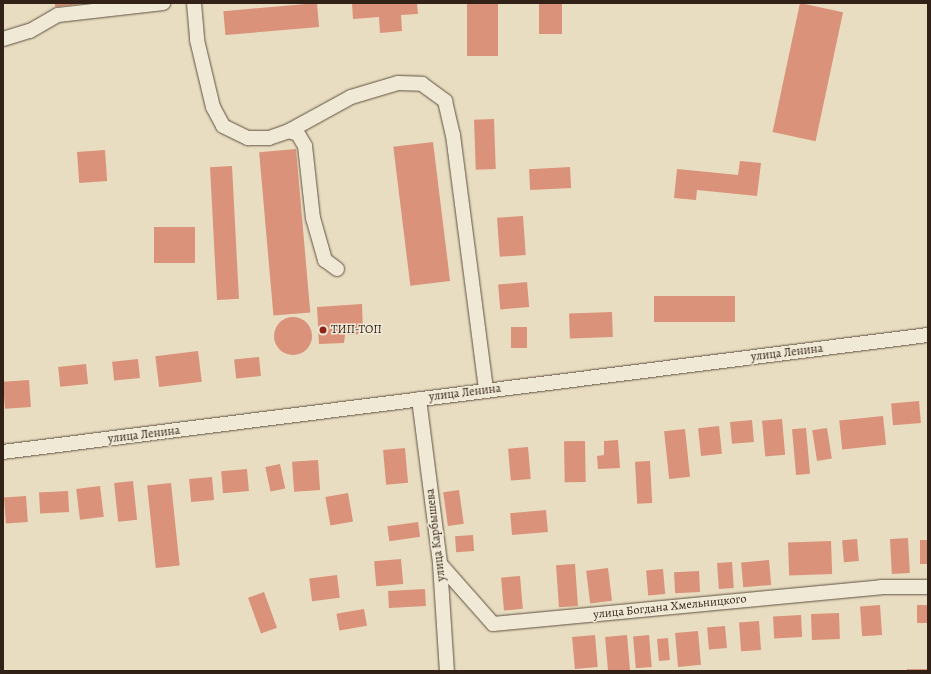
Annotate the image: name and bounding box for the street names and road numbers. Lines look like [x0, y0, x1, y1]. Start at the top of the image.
street label: улица Ленина [750, 341, 824, 365]
street label: улица Ленина [428, 381, 502, 405]
street label: улица Ленина [107, 423, 181, 447]
street label: улица Карбышева [423, 488, 449, 582]
street label: улица Богдана Хмельницкого [593, 592, 747, 622]

